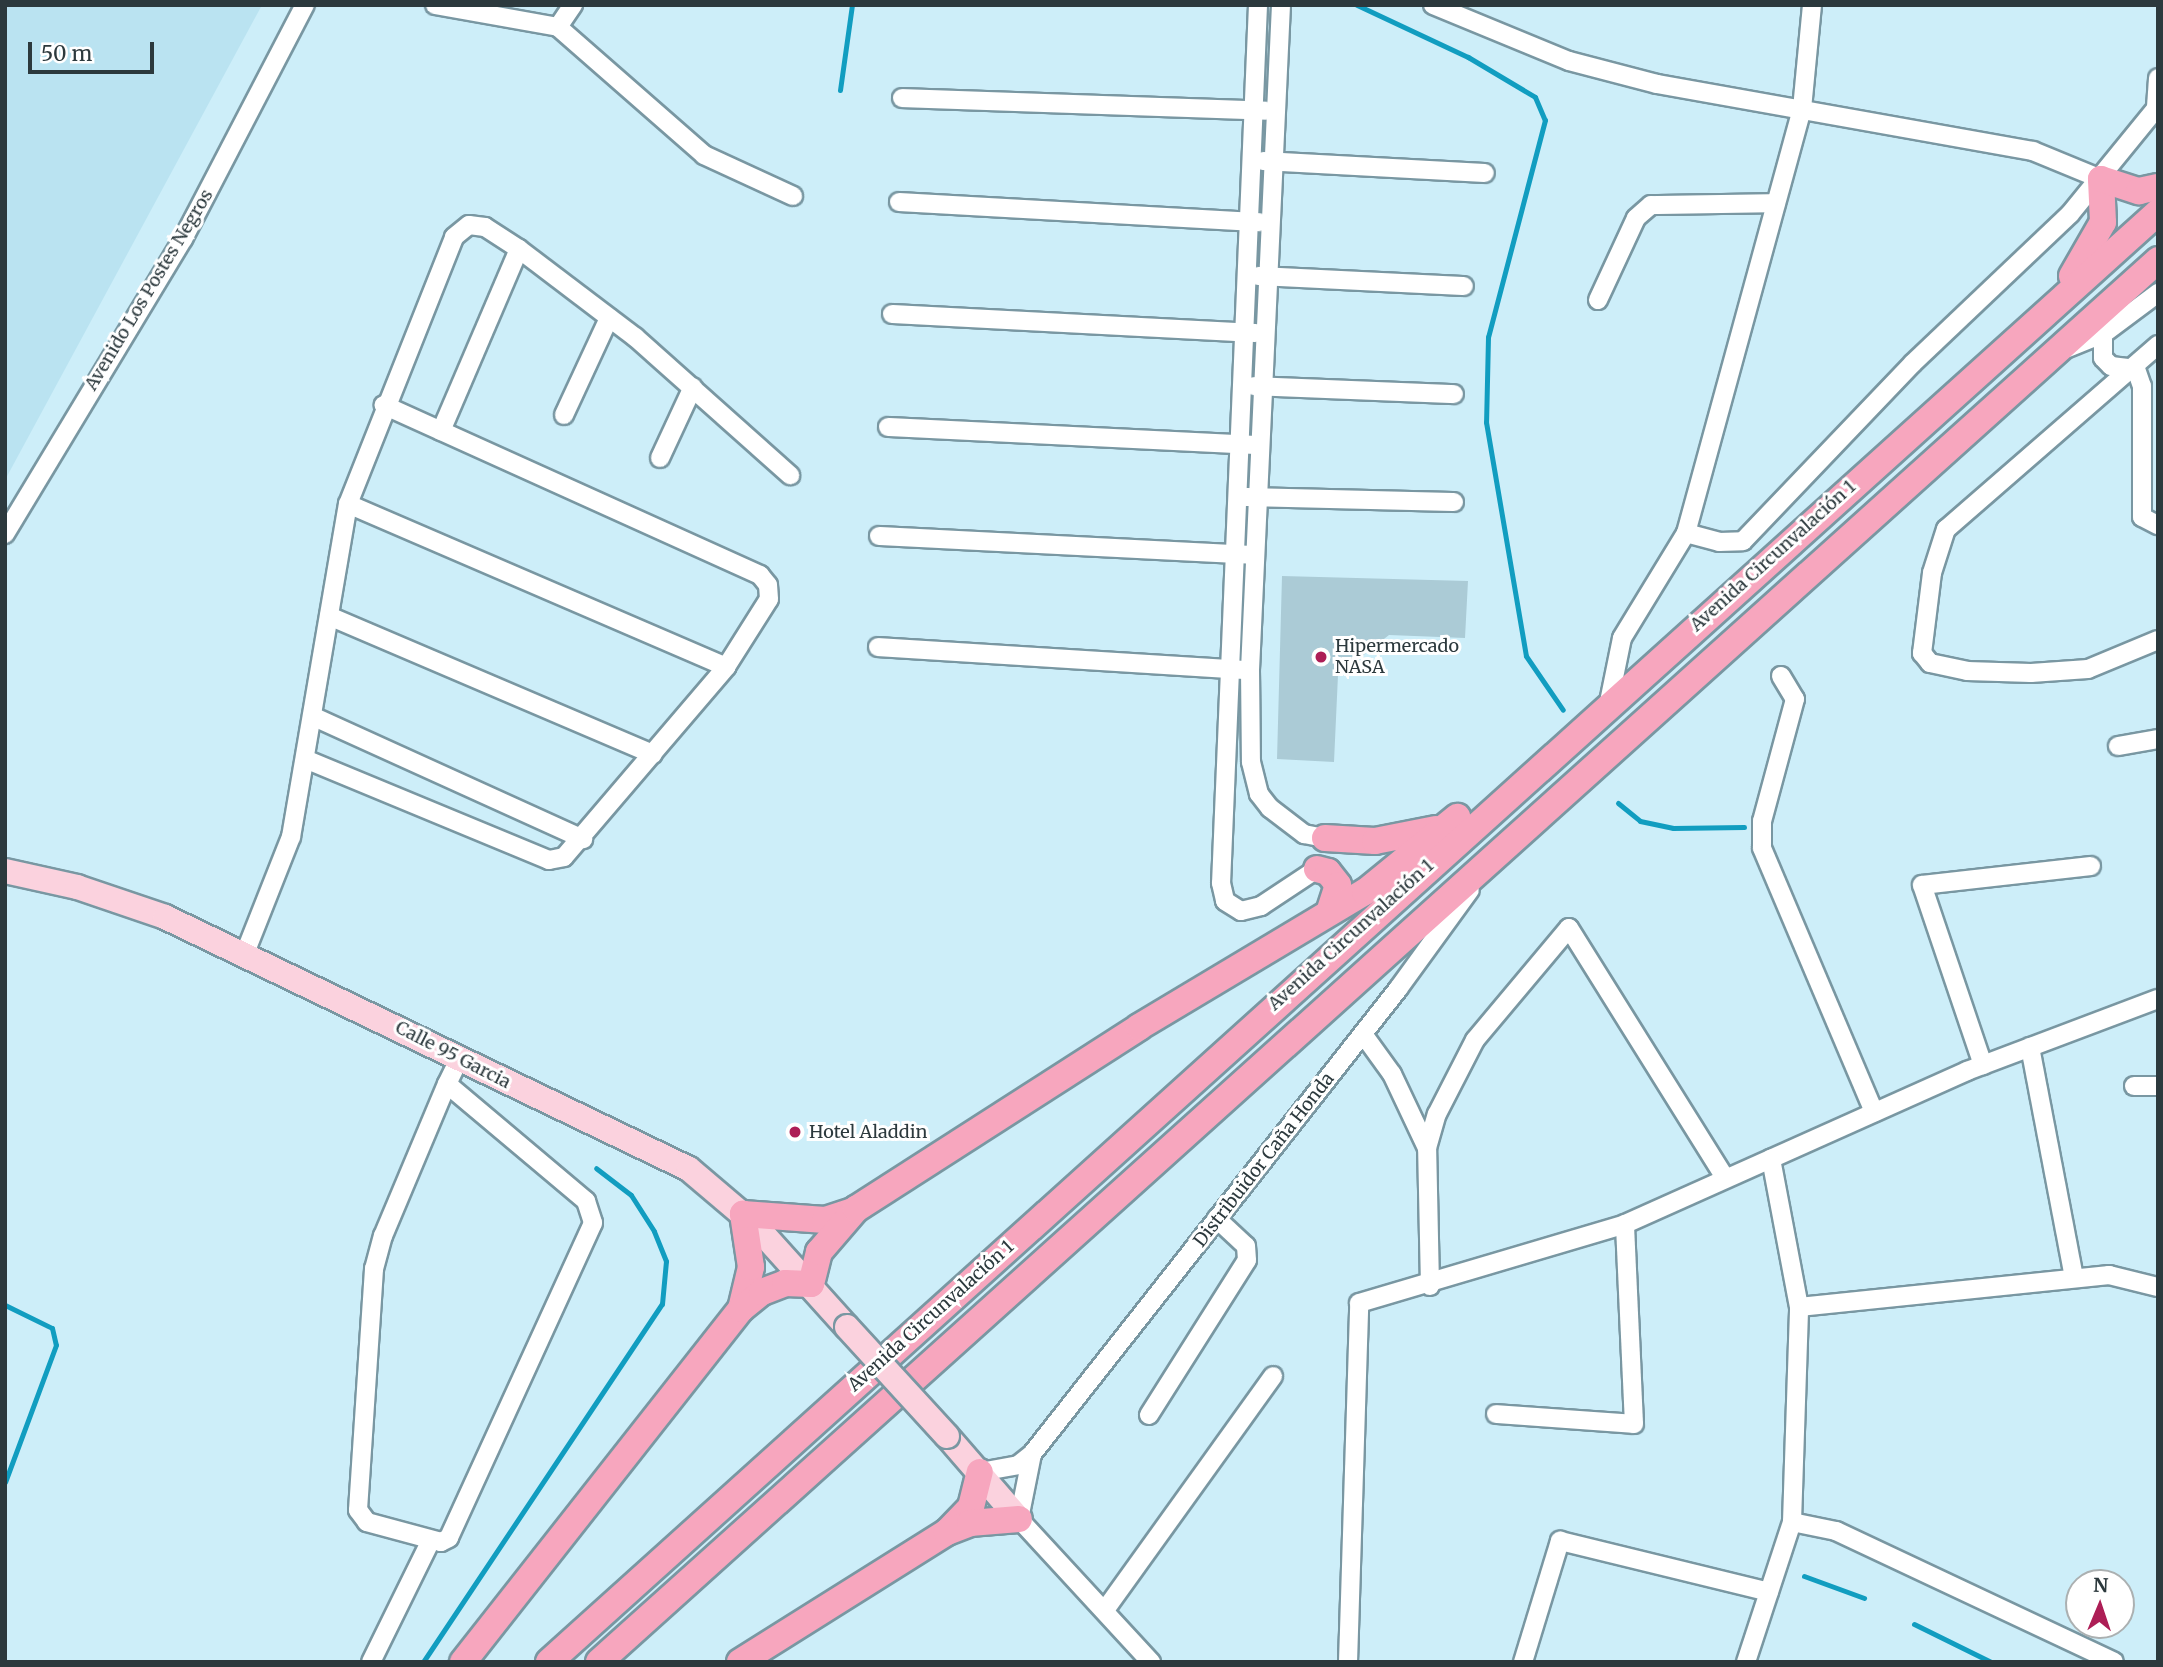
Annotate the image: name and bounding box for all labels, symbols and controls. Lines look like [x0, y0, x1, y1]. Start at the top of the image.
scale bar [32, 28, 158, 72]
text: 50 m [41, 40, 92, 67]
street label: Avenido Los Postes Negros [80, 186, 218, 394]
street label: Avenida Circunvalación 1 [1686, 476, 1860, 636]
place label: Hipermercado NASA [1335, 636, 1459, 678]
marker: Hipermercado NASA [1313, 649, 1329, 665]
street label: Avenida Circunvalación 1 [1264, 855, 1438, 1015]
street label: Calle 95 Garcia [392, 1017, 514, 1093]
street label: Distribuidor Caña Honda [1189, 1069, 1339, 1251]
place label: Hotel Aladdin [809, 1121, 927, 1143]
marker: Hotel Aladdin [787, 1124, 803, 1140]
street label: Avenida Circunvalación 1 [844, 1236, 1018, 1396]
north arrow [2065, 1569, 2135, 1639]
text: N [2093, 1573, 2109, 1597]

